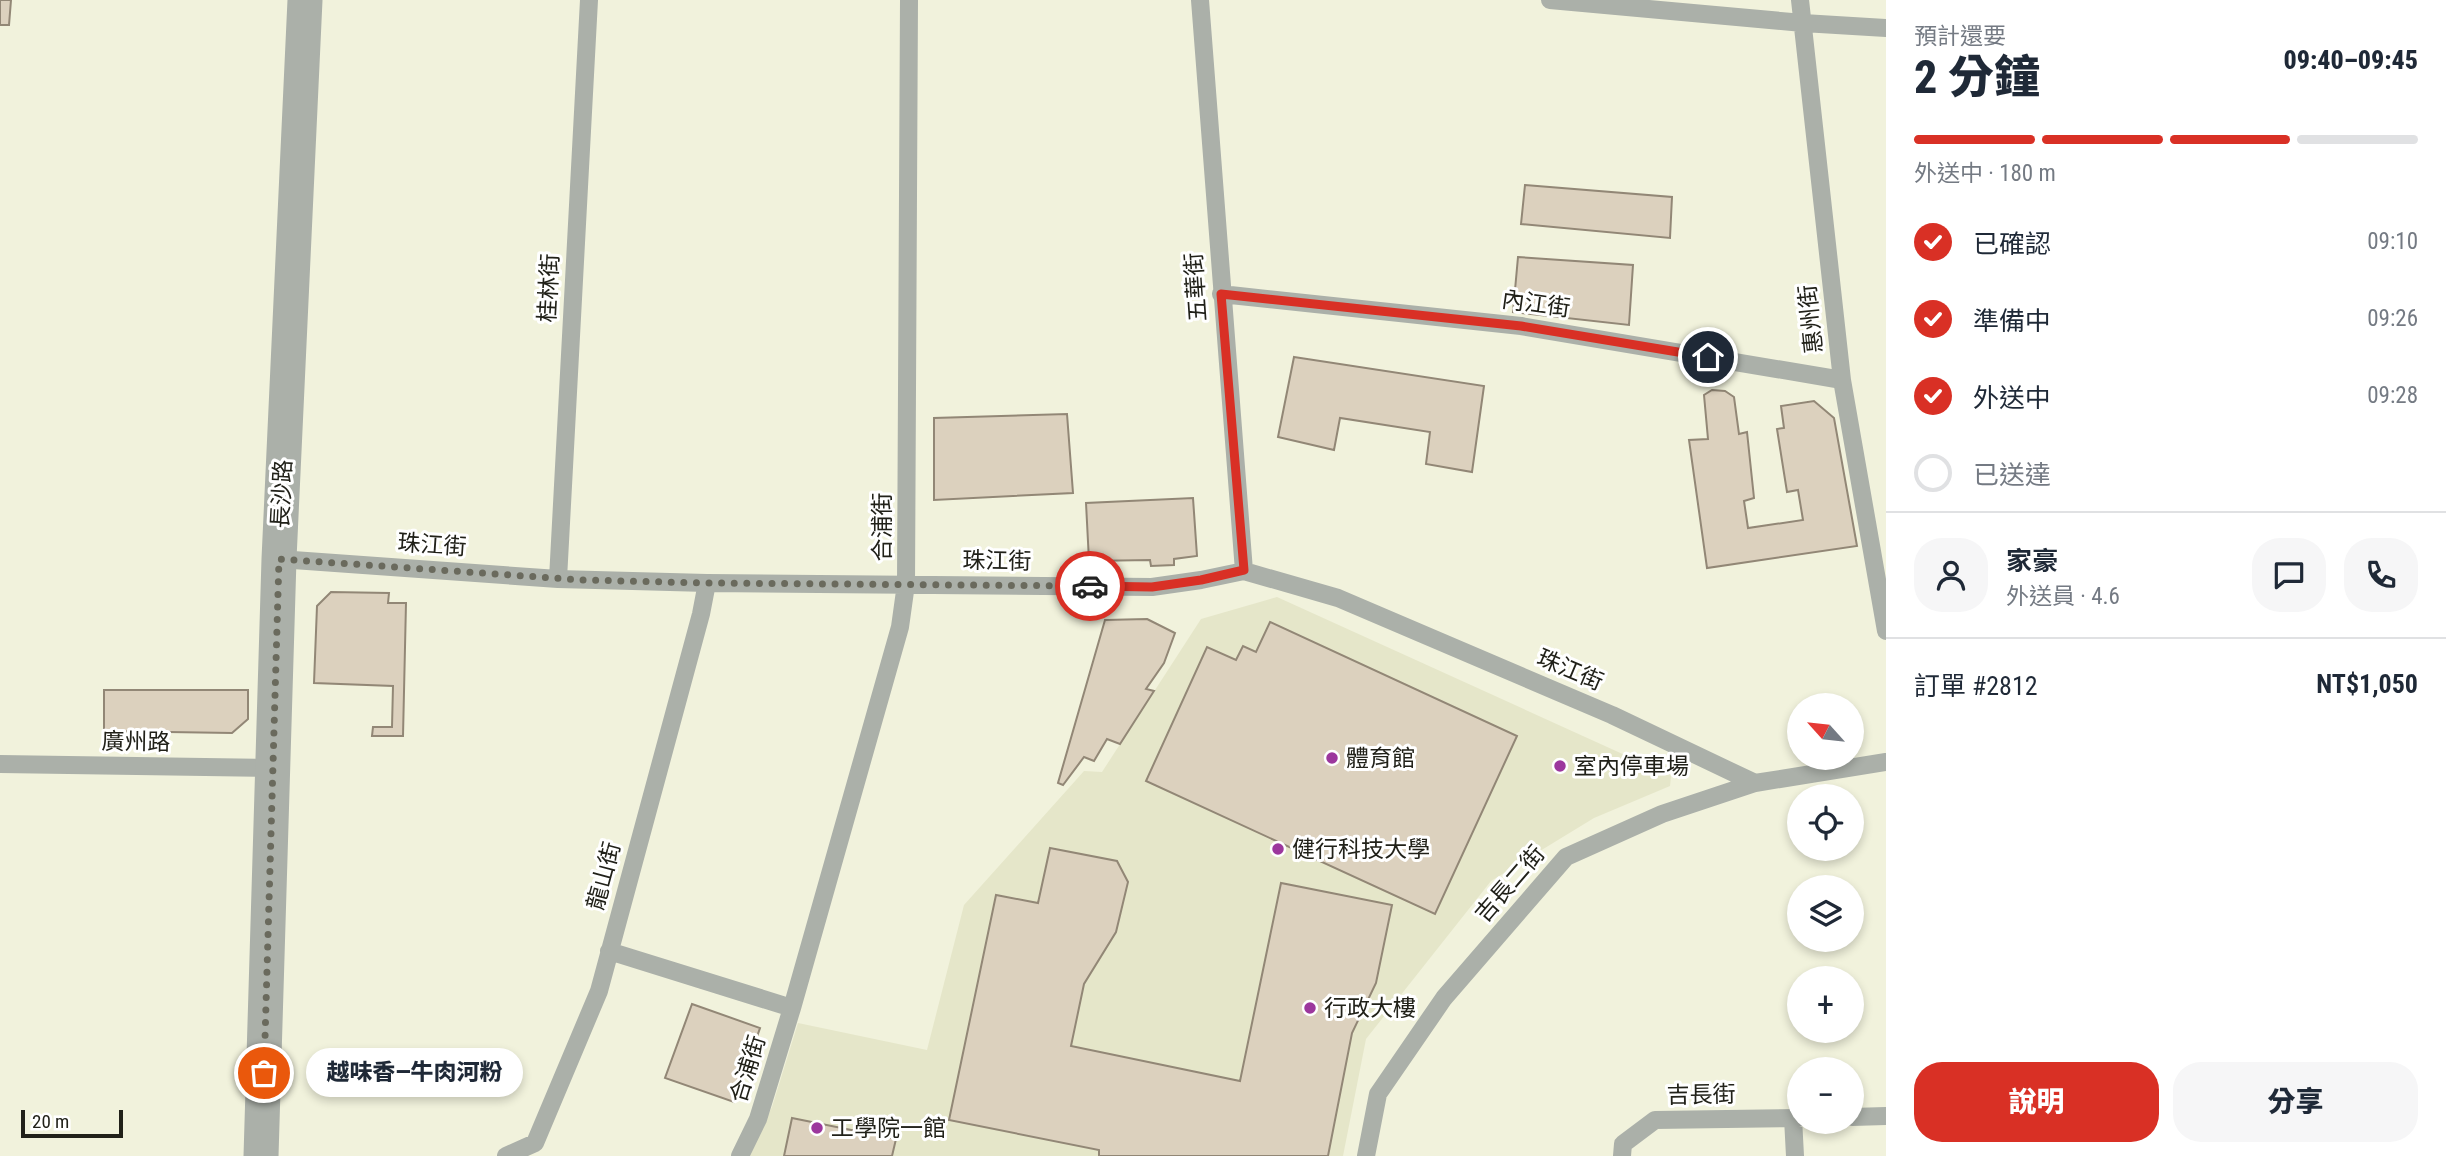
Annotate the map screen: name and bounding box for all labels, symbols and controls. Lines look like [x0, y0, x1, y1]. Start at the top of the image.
text: 預計還要 [1914, 23, 2006, 50]
text: 09:40–09:45 [2284, 45, 2418, 75]
text: 2 分鐘 [1914, 50, 2040, 104]
text: 外送中 · 180 m [1914, 160, 2056, 187]
icon: check [1914, 223, 1952, 261]
text: 09:10 [2367, 228, 2418, 255]
text: 已確認 [1973, 229, 2051, 259]
street label: 五華街 [1180, 252, 1212, 322]
street label: 桂林街 [534, 253, 564, 323]
street label: 惠州街 [1794, 283, 1828, 355]
street label: 內江街 [1500, 286, 1572, 322]
icon: check [1914, 300, 1952, 338]
text: 09:26 [2367, 305, 2418, 332]
text: 準備中 [1973, 306, 2051, 336]
pin [1678, 327, 1738, 387]
icon: home [1689, 338, 1727, 376]
icon: check [1914, 377, 1952, 415]
text: 09:28 [2367, 382, 2418, 409]
text: 外送中 [1973, 383, 2051, 413]
street label: 長沙路 [267, 459, 297, 529]
text: 已送達 [1973, 460, 2051, 490]
street label: 合浦街 [869, 493, 896, 562]
street label: 珠江街 [397, 529, 467, 561]
button: person [1914, 538, 1988, 612]
button: chat [2252, 538, 2326, 612]
button: phone [2344, 538, 2418, 612]
text: 家豪 [2006, 546, 2058, 576]
street label: 珠江街 [962, 547, 1032, 575]
courier [1055, 551, 1125, 621]
icon: car [1071, 567, 1109, 605]
text: 外送員 · 4.6 [2006, 583, 2120, 610]
street label: 珠江街 [1533, 644, 1607, 696]
text: NT$1,050 [2316, 669, 2418, 699]
text: 訂單 #2812 [1914, 671, 2038, 701]
north arrow [1787, 693, 1864, 770]
map controls [1787, 693, 1864, 1134]
street label: 廣州路 [101, 728, 171, 756]
place label: 體育館 [1346, 745, 1415, 772]
marker: 體育館 [1324, 750, 1340, 766]
place label: 室內停車場 [1574, 753, 1689, 780]
marker: 室內停車場 [1552, 758, 1568, 774]
button: locate [1787, 784, 1864, 861]
place label: 健行科技大學 [1292, 836, 1430, 863]
street label: 龍山街 [582, 839, 626, 913]
street label: 吉長二街 [1470, 840, 1550, 928]
marker: 健行科技大學 [1270, 841, 1286, 857]
button: layers [1787, 875, 1864, 952]
button: + [1787, 966, 1864, 1043]
place label: 行政大樓 [1324, 995, 1416, 1022]
marker: 行政大樓 [1302, 1000, 1318, 1016]
street label: 合浦街 [725, 1032, 771, 1106]
pin [234, 1043, 294, 1103]
callout: 越味香—牛肉河粉 [306, 1048, 523, 1098]
icon: bag [245, 1054, 283, 1092]
button: − [1787, 1057, 1864, 1134]
text: 越味香—牛肉河粉 [326, 1059, 503, 1086]
button: 說明 [1914, 1062, 2159, 1142]
button: 分享 [2173, 1062, 2418, 1142]
street label: 吉長街 [1666, 1081, 1736, 1109]
scale bar [21, 1107, 122, 1139]
text: 20 m [32, 1110, 69, 1133]
place label: 工學院一館 [831, 1115, 946, 1142]
marker: 工學院一館 [809, 1120, 825, 1136]

